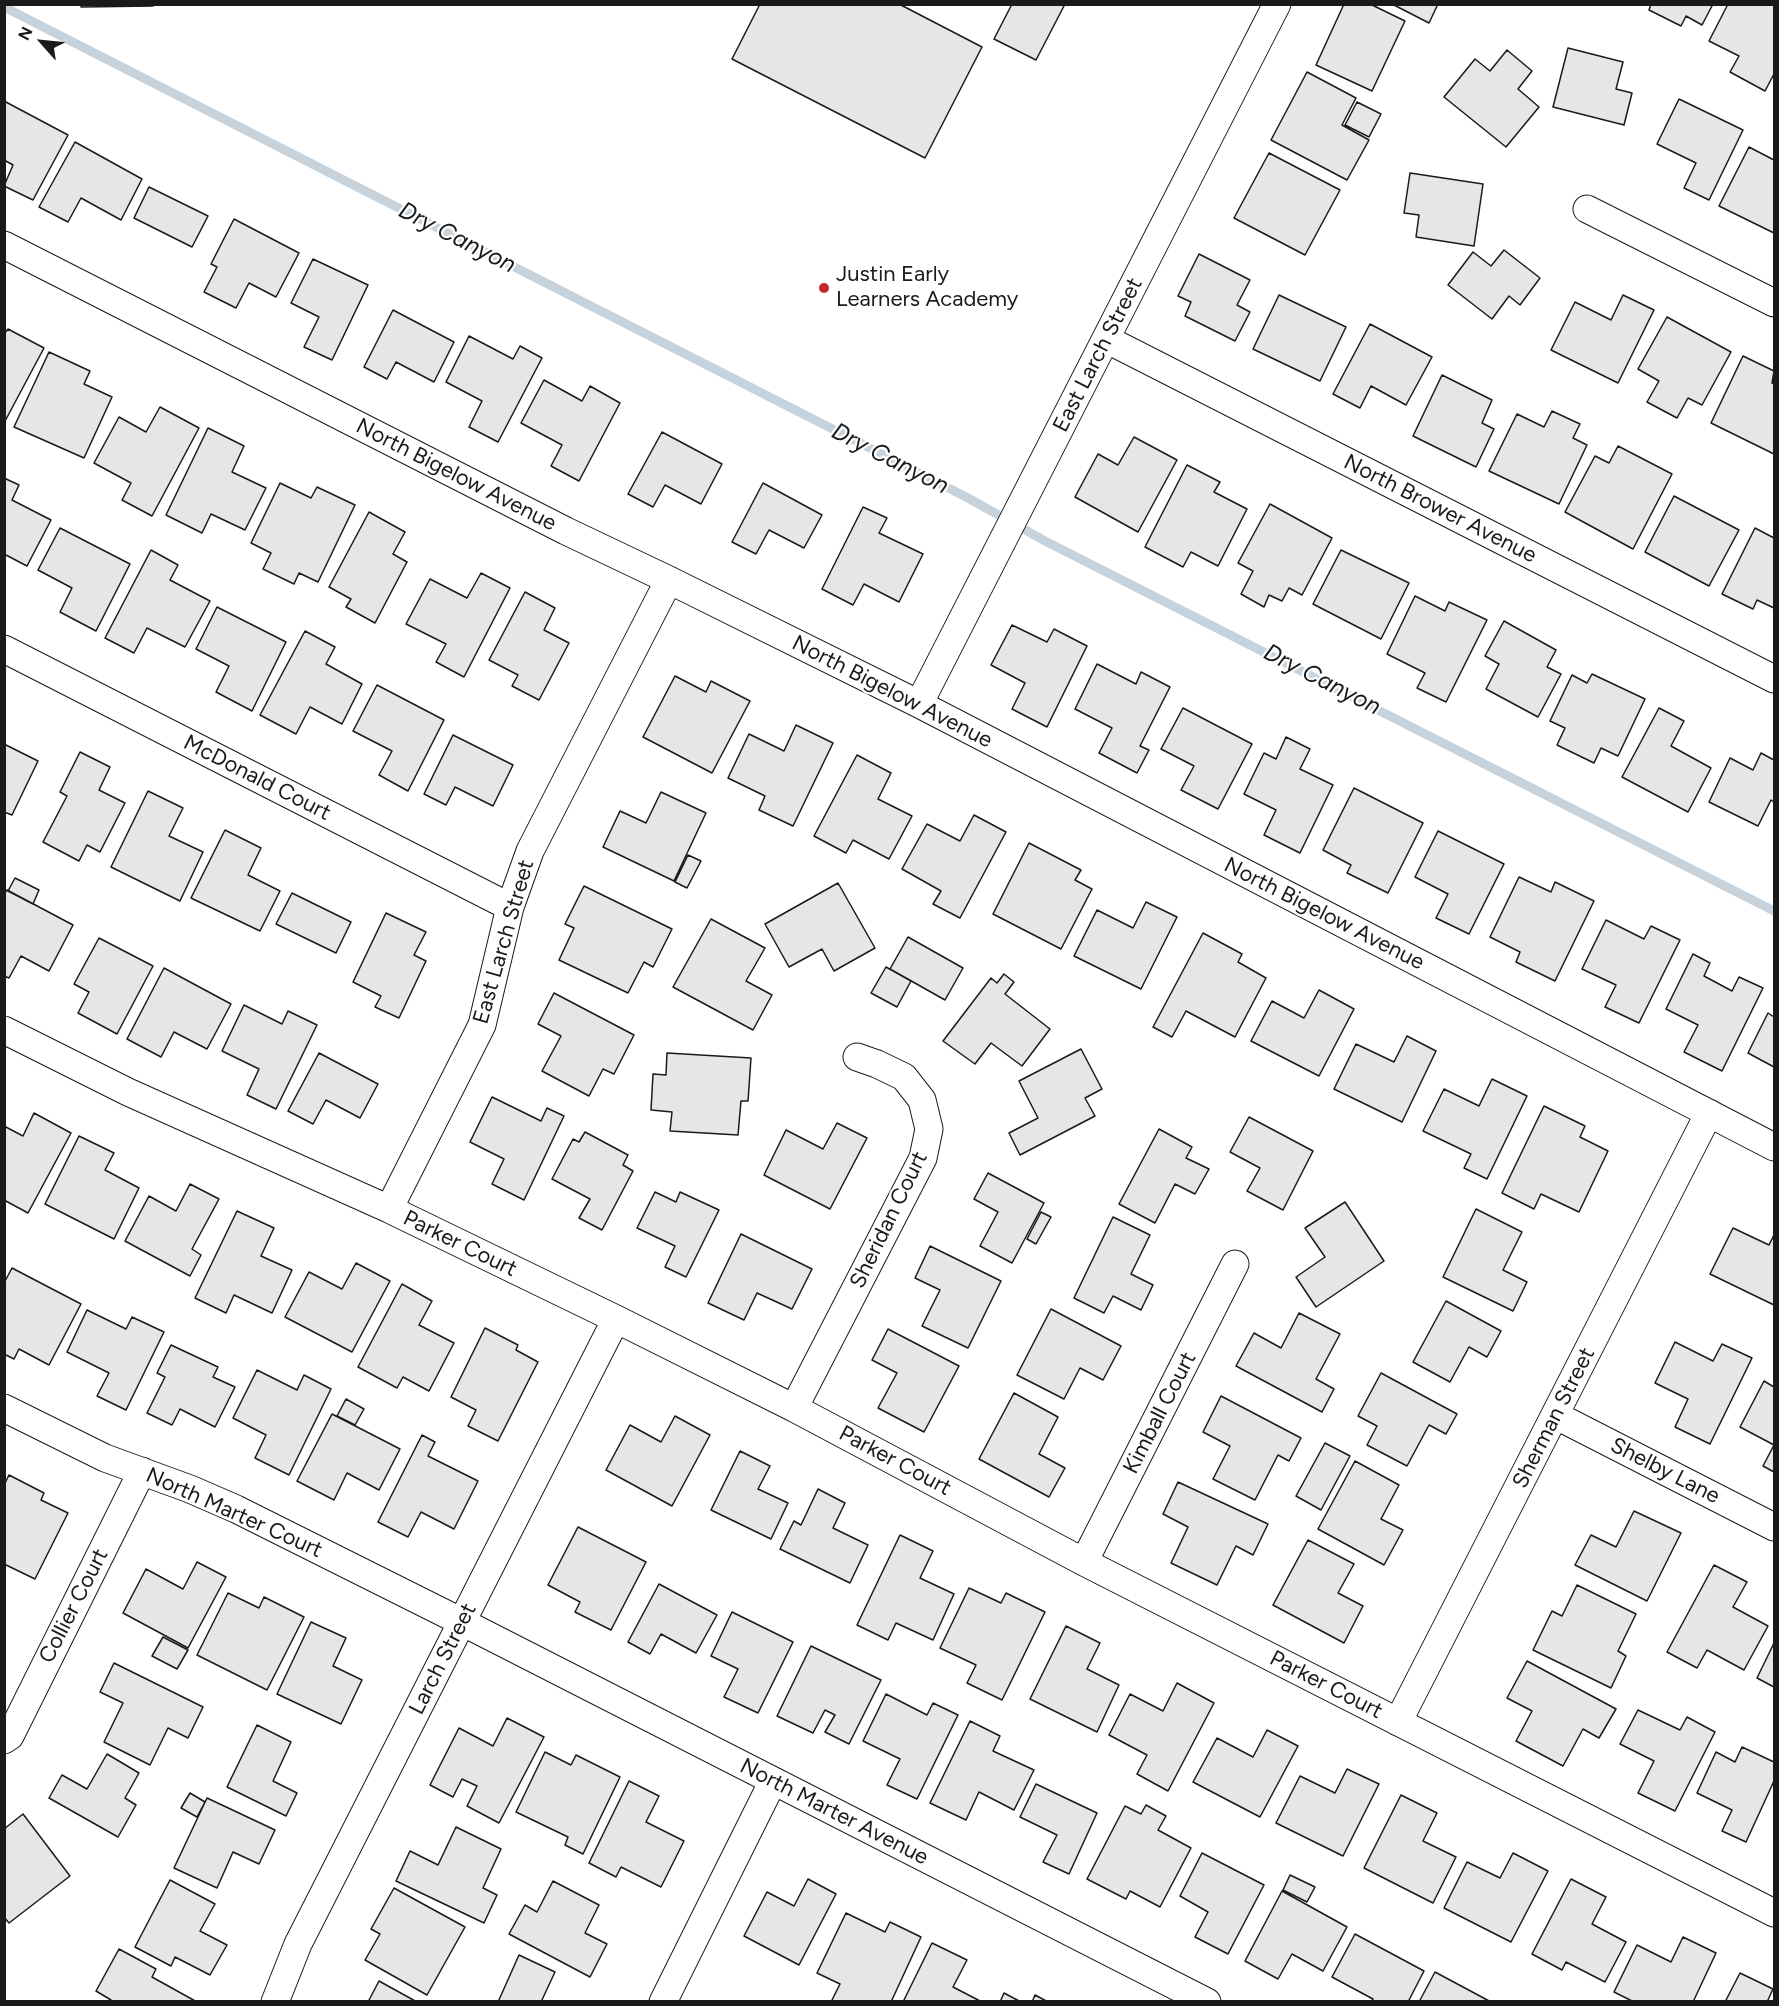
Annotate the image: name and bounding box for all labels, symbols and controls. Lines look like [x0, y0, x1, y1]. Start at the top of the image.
north arrow [12, 12, 72, 72]
text: N [14, 24, 37, 43]
water label: Dry Canyon [394, 196, 520, 280]
place label: Justin Early Learners Academy [836, 262, 1018, 314]
street label: East Larch Street [1048, 273, 1148, 437]
marker: Justin Early Learners Academy [817, 281, 831, 295]
street label: North Bigelow Avenue [352, 413, 560, 537]
water label: Dry Canyon [827, 417, 953, 501]
street label: North Brower Avenue [1339, 449, 1541, 569]
street label: North Bigelow Avenue [788, 630, 996, 754]
water label: Dry Canyon [1259, 638, 1385, 722]
street label: McDonald Court [179, 730, 335, 826]
street label: North Bigelow Avenue [1220, 852, 1428, 976]
street label: East Larch Street [468, 857, 540, 1027]
street label: Sheridan Court [845, 1147, 933, 1293]
street label: Parker Court [399, 1205, 521, 1283]
street label: Sherman Street [1507, 1343, 1601, 1493]
street label: Kimball Court [1118, 1348, 1202, 1478]
street label: Parker Court [834, 1420, 956, 1502]
street label: Shelby Lane [1606, 1432, 1724, 1510]
street label: North Marter Court [142, 1462, 326, 1564]
street label: Collier Court [34, 1544, 114, 1668]
street label: Larch Street [404, 1599, 482, 1719]
street label: Parker Court [1265, 1645, 1387, 1725]
street label: North Marter Avenue [735, 1753, 933, 1871]

